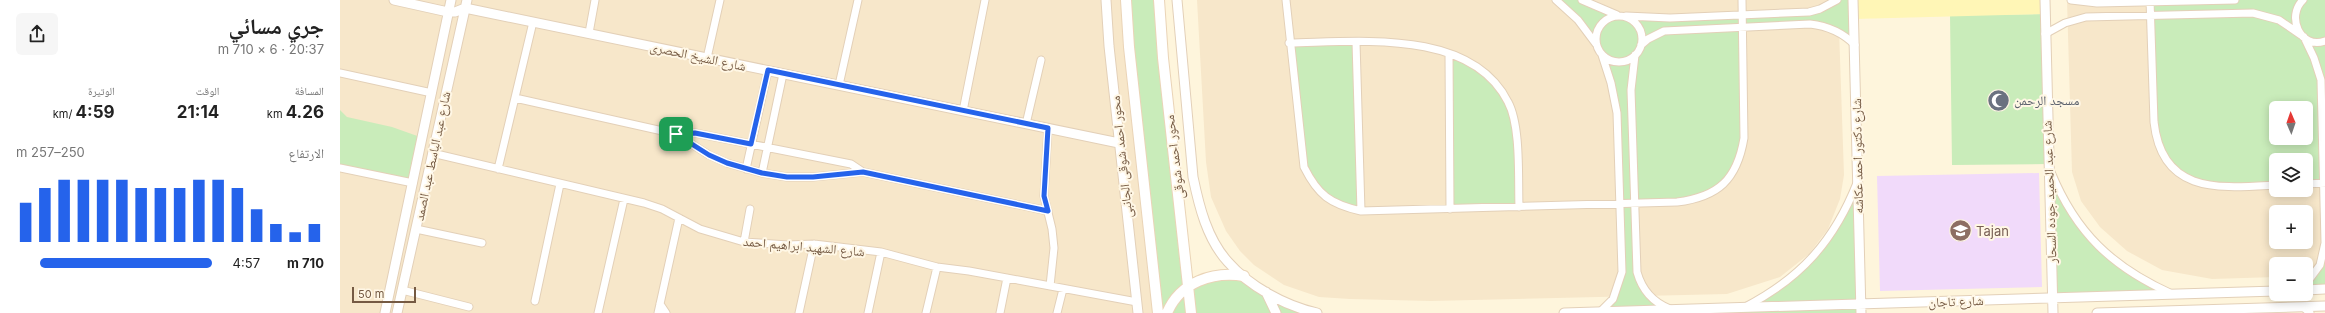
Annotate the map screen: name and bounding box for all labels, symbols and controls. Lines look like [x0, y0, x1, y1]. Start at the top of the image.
button: share [16, 13, 58, 55]
text: جري مسائي [229, 13, 324, 39]
street label: شارع الشيخ الحصرى [648, 38, 747, 76]
text: 20:37 · 6 × 710 m [218, 41, 324, 57]
text: الوتيرة [88, 84, 115, 98]
text: الوقت [196, 84, 219, 98]
text: المسافة [295, 84, 324, 98]
mosque icon: مسجد الرحمن [1985, 87, 2011, 113]
street label: شارع عبد الباسط عبد الصمد [411, 90, 455, 222]
place label: مسجد الرحمن [2014, 92, 2079, 109]
street label: محور احمد شوقى الجانبى [1107, 95, 1136, 219]
street label: شارع دكتور احمد عكاشه [1848, 98, 1868, 214]
north arrow [2269, 101, 2313, 145]
map controls [2269, 101, 2313, 301]
text: 4:59 [76, 102, 115, 122]
text: 21:14 [177, 102, 219, 122]
text: 4.26 [286, 102, 324, 122]
text: /km [53, 107, 76, 121]
text: km [267, 107, 286, 121]
street label: محور احمد شوقى [1161, 114, 1188, 200]
pin [659, 117, 693, 151]
street label: شارع عبد الحميد جوده السحار [2039, 120, 2062, 265]
icon: arrive [665, 123, 687, 145]
text: 250–257 m [16, 144, 85, 160]
text: الارتفاع [289, 145, 324, 161]
button: layers [2269, 153, 2313, 197]
button: + [2269, 205, 2313, 249]
school or university icon: Tajan [1947, 218, 1973, 244]
place label: Tajan [1976, 223, 2009, 239]
street label: شارع الشهيد ابراهيم احمد [742, 233, 865, 261]
text: 4:57 [233, 255, 260, 271]
text: 710 m [287, 255, 324, 271]
button: − [2269, 257, 2313, 301]
scale bar [352, 285, 416, 304]
text: 50 m [358, 287, 384, 301]
street label: شارع تاجان [1928, 292, 1984, 312]

